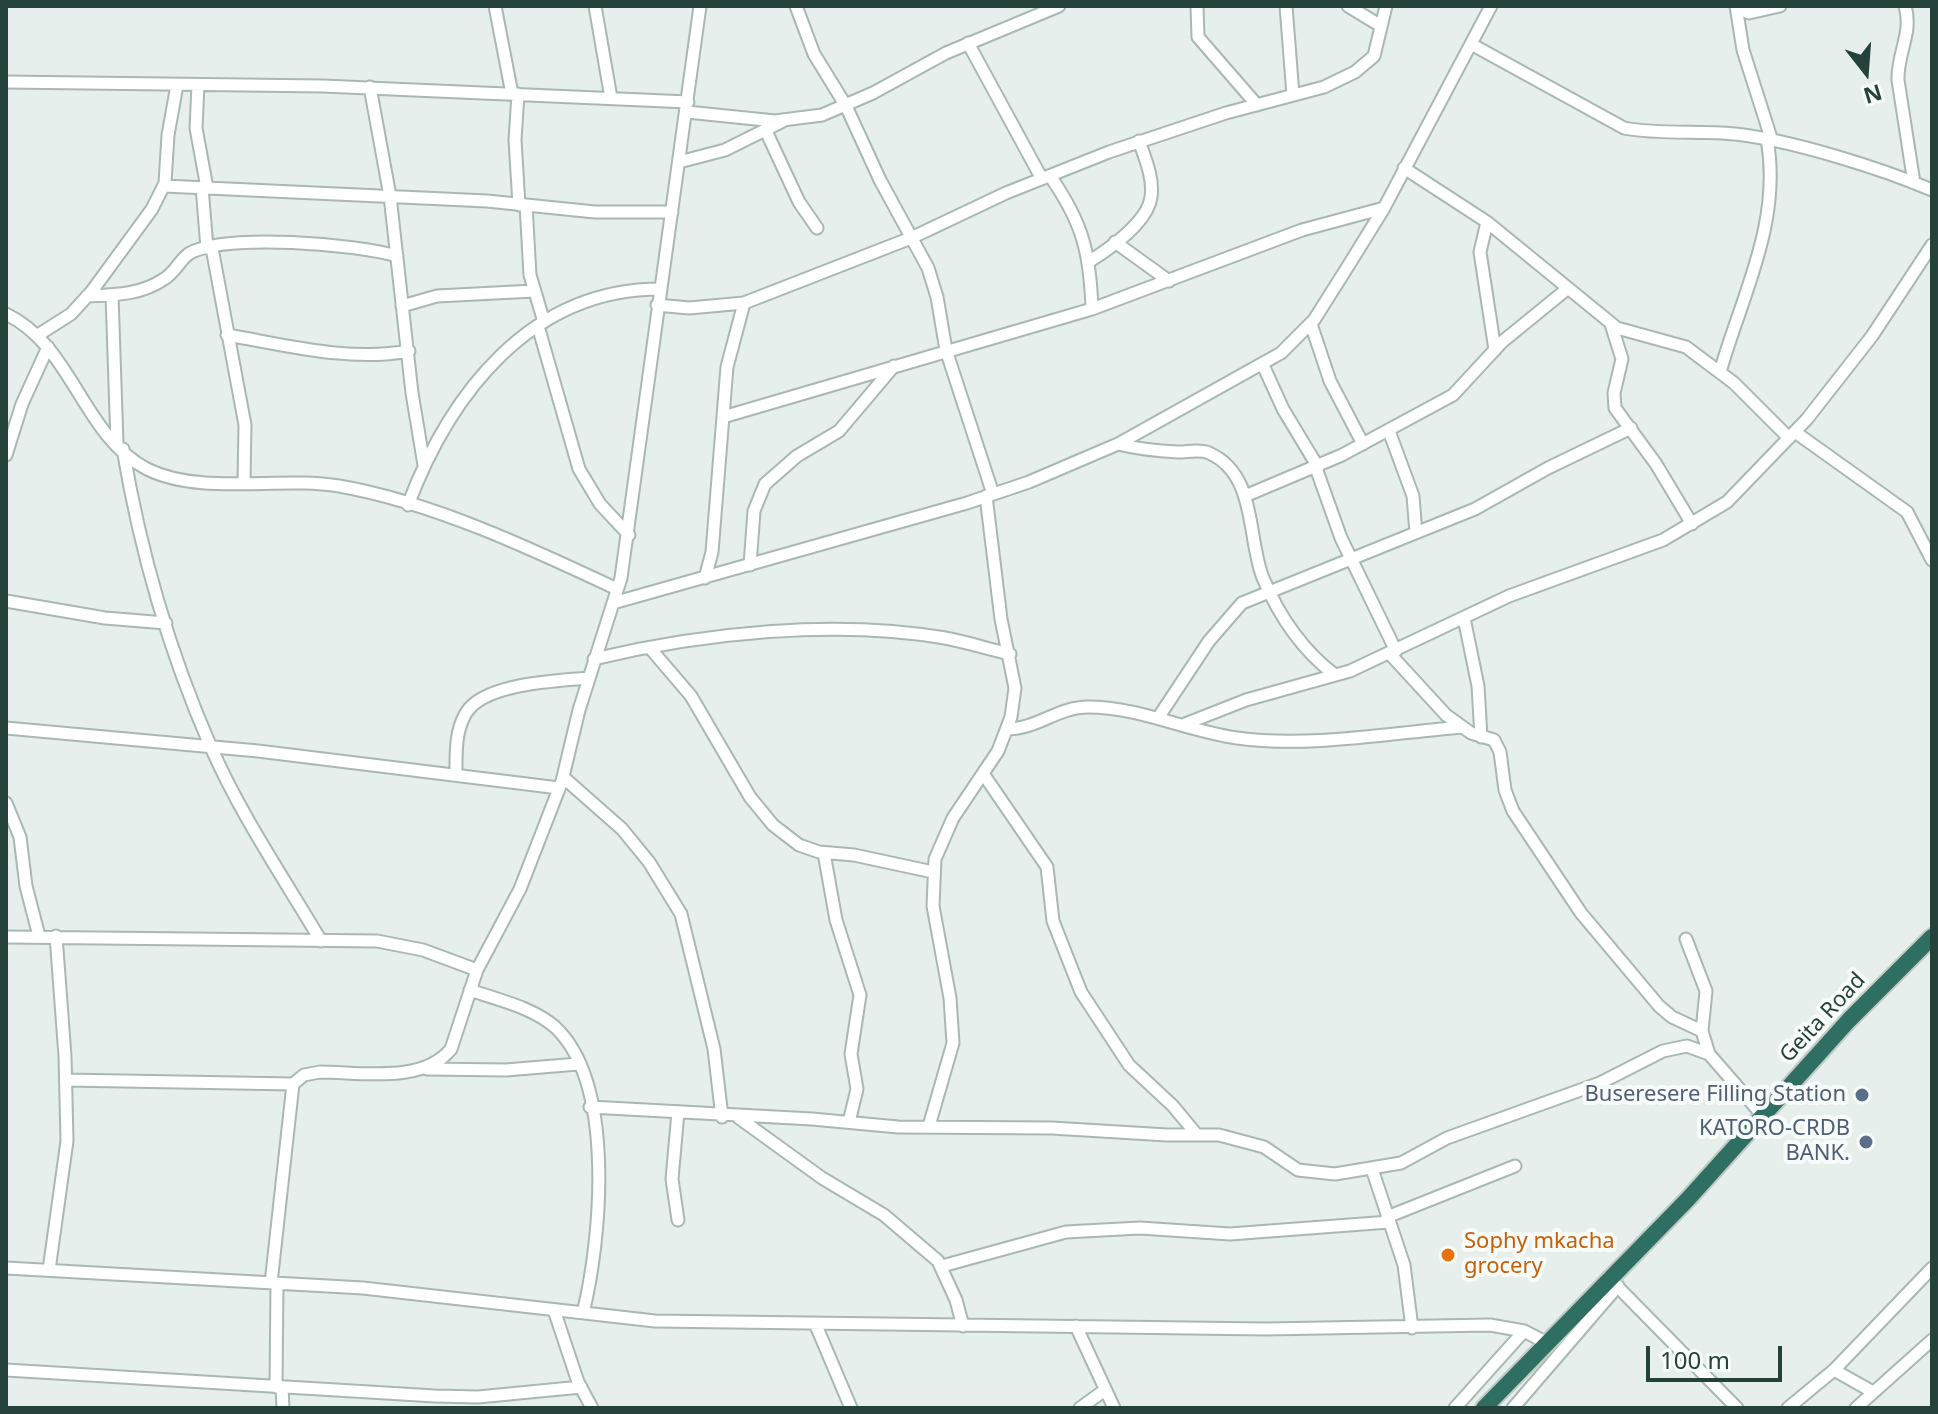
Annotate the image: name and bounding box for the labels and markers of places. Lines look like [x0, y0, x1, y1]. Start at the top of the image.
place label: Buseresere Filling Station [1585, 1082, 1846, 1108]
marker: Buseresere Filling Station [1853, 1086, 1871, 1104]
place label: KATORO-CRDB BANK. [1699, 1116, 1850, 1168]
marker: KATORO-CRDB BANK. [1857, 1133, 1875, 1151]
place label: Sophy mkacha grocery [1464, 1229, 1615, 1280]
marker: Sophy mkacha grocery [1439, 1246, 1457, 1264]

